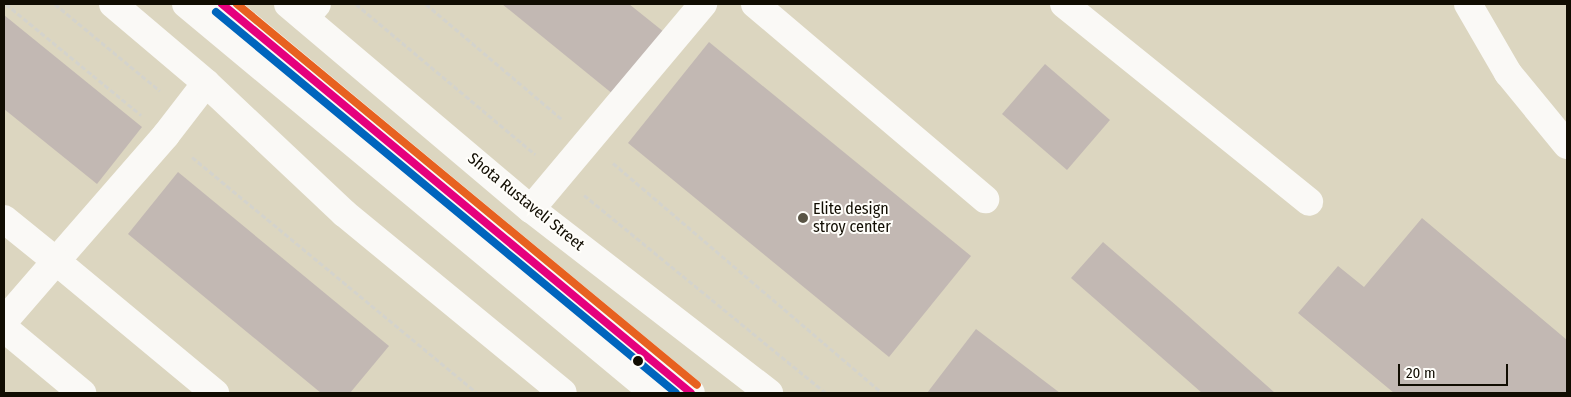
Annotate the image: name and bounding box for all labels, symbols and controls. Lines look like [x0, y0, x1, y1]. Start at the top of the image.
street label: Shota Rustaveli Street [464, 149, 588, 255]
place label: Elite design stroy center [813, 199, 891, 237]
marker: Elite design stroy center [797, 212, 809, 224]
scale bar [1401, 354, 1511, 386]
unlabelled marker [633, 356, 643, 366]
text: 20 m [1406, 364, 1436, 382]

